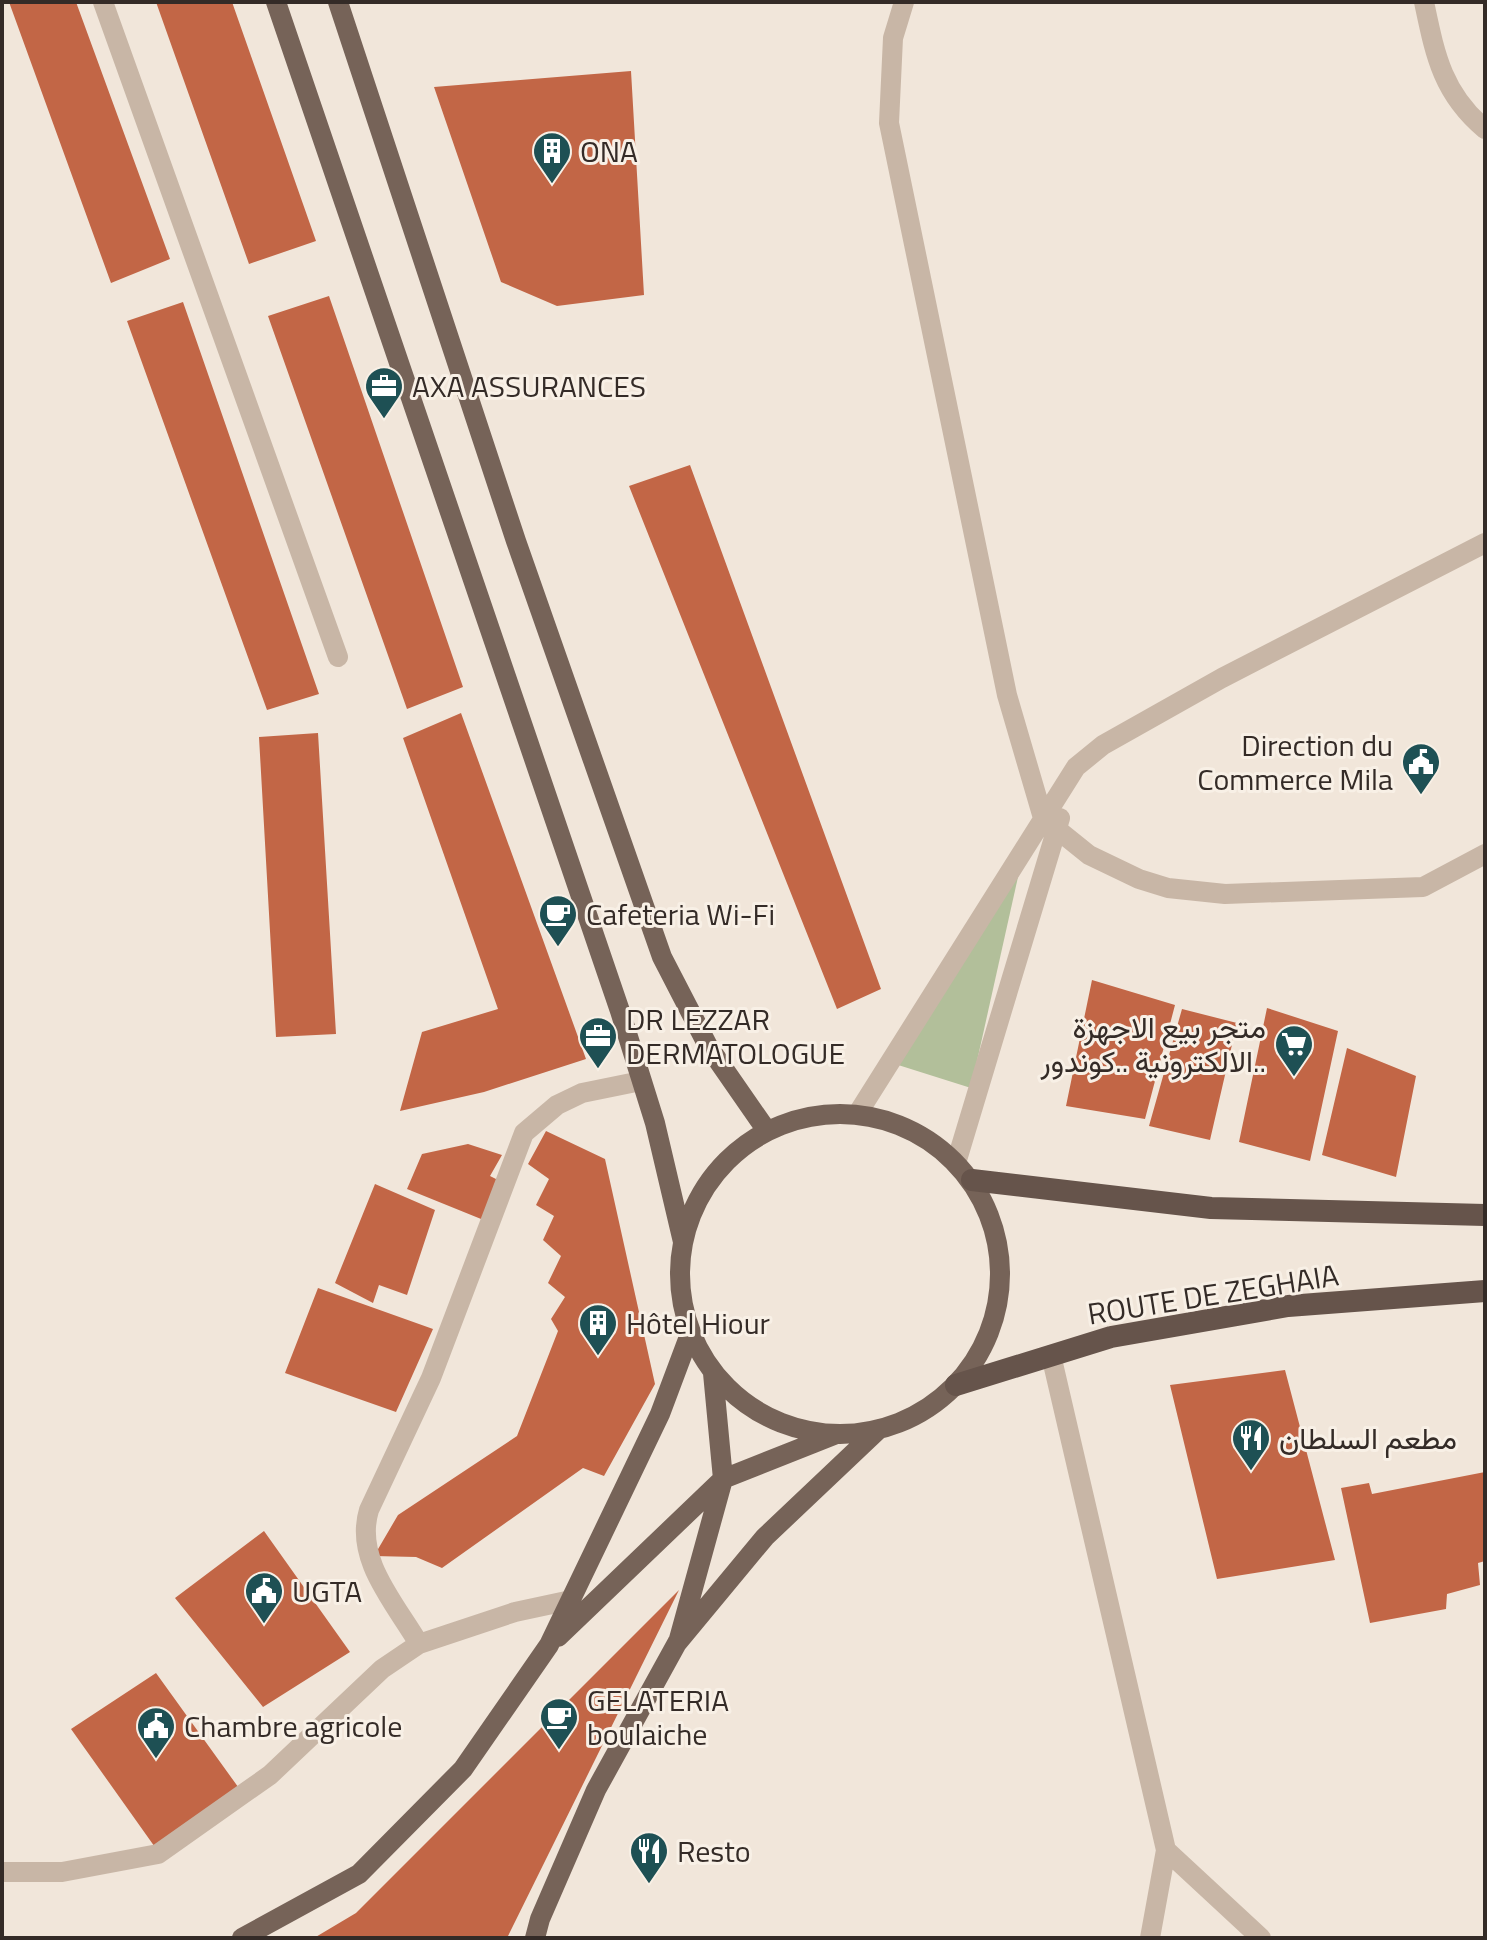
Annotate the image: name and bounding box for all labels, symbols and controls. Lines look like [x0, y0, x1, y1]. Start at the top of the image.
place label: ONA [580, 128, 638, 174]
building icon: ONA [531, 130, 573, 185]
place label: AXA ASSURANCES [412, 363, 646, 409]
office icon: AXA ASSURANCES [363, 365, 405, 420]
place label: Direction du Commerce Mila [1197, 722, 1393, 802]
public building icon: Direction du Commerce Mila [1400, 741, 1442, 796]
place label: Cafeteria Wi-Fi [586, 891, 775, 937]
cafe icon: Cafeteria Wi-Fi [537, 893, 579, 948]
place label: DR LEZZAR DERMATOLOGUE [626, 996, 845, 1076]
place label: متجر بيع الاجهزة الالكترونية ..كوندور.. [1040, 1004, 1266, 1084]
office icon: DR LEZZAR DERMATOLOGUE [577, 1015, 619, 1070]
supermarket icon: متجر بيع الاجهزة الالكترونية ..كوندور.. [1273, 1023, 1315, 1078]
street label: ROUTE DE ZEGHAIA [1084, 1251, 1342, 1337]
place label: Hôtel Hiour [626, 1300, 770, 1346]
building icon: Hôtel Hiour [577, 1302, 619, 1357]
place label: مطعم السلطان [1279, 1415, 1457, 1461]
restaurant icon: مطعم السلطان [1230, 1417, 1272, 1472]
place label: UGTA [292, 1568, 362, 1614]
public building icon: UGTA [243, 1570, 285, 1625]
place label: GELATERIA boulaiche [587, 1677, 729, 1757]
cafe icon: GELATERIA boulaiche [538, 1696, 580, 1751]
place label: Chambre agricole [184, 1703, 402, 1749]
public building icon: Chambre agricole [135, 1705, 177, 1760]
place label: Resto [677, 1828, 751, 1874]
restaurant icon: Resto [628, 1830, 670, 1885]

